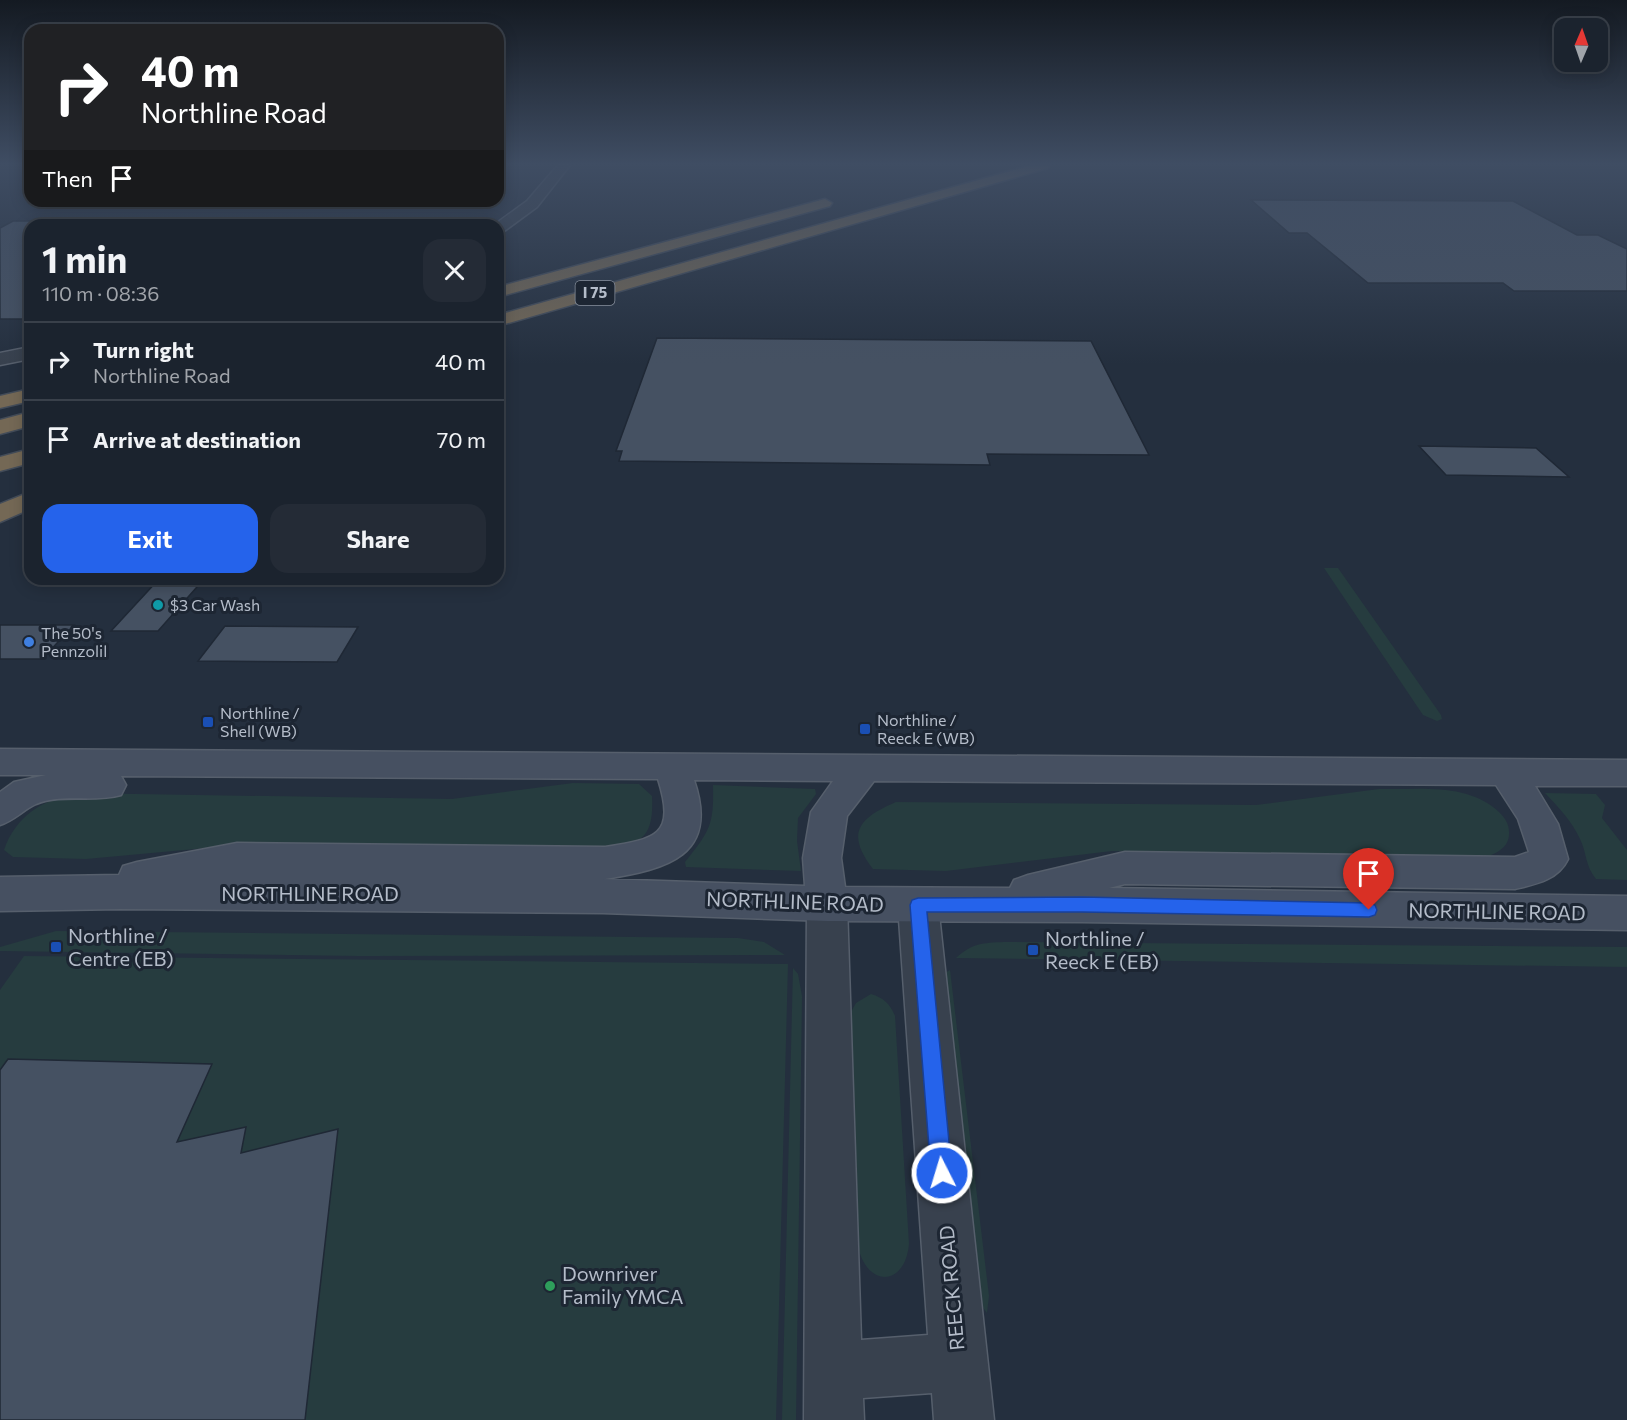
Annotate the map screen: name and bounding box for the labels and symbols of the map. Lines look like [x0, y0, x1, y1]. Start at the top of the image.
north arrow [1554, 18, 1608, 72]
road number: I 75 [576, 281, 614, 305]
place label: $3 Car Wash [170, 595, 260, 614]
marker: $3 Car Wash [151, 598, 165, 612]
place label: The 50's Pennzolil [41, 623, 107, 660]
marker: The 50's Pennzolil [22, 635, 36, 649]
place label: Northline / Shell (WB) [220, 703, 300, 740]
place label: Northline / Reeck E (WB) [877, 710, 975, 747]
marker: Northline / Shell (WB) [201, 715, 215, 729]
marker: Northline / Reeck E (WB) [858, 722, 872, 736]
pin [1343, 848, 1394, 910]
street label: NORTHLINE ROAD [221, 881, 399, 905]
street label: NORTHLINE ROAD [706, 886, 884, 916]
street label: NORTHLINE ROAD [1408, 897, 1586, 925]
place label: Northline / Centre (EB) [68, 923, 174, 970]
place label: Northline / Reeck E (EB) [1045, 926, 1159, 973]
marker: Northline / Centre (EB) [49, 940, 63, 954]
marker: Northline / Reeck E (EB) [1026, 943, 1040, 957]
position arrow [910, 1141, 974, 1205]
street label: REECK ROAD [934, 1225, 968, 1352]
place label: Downriver Family YMCA [562, 1261, 684, 1308]
marker: Downriver Family YMCA [543, 1279, 557, 1293]

